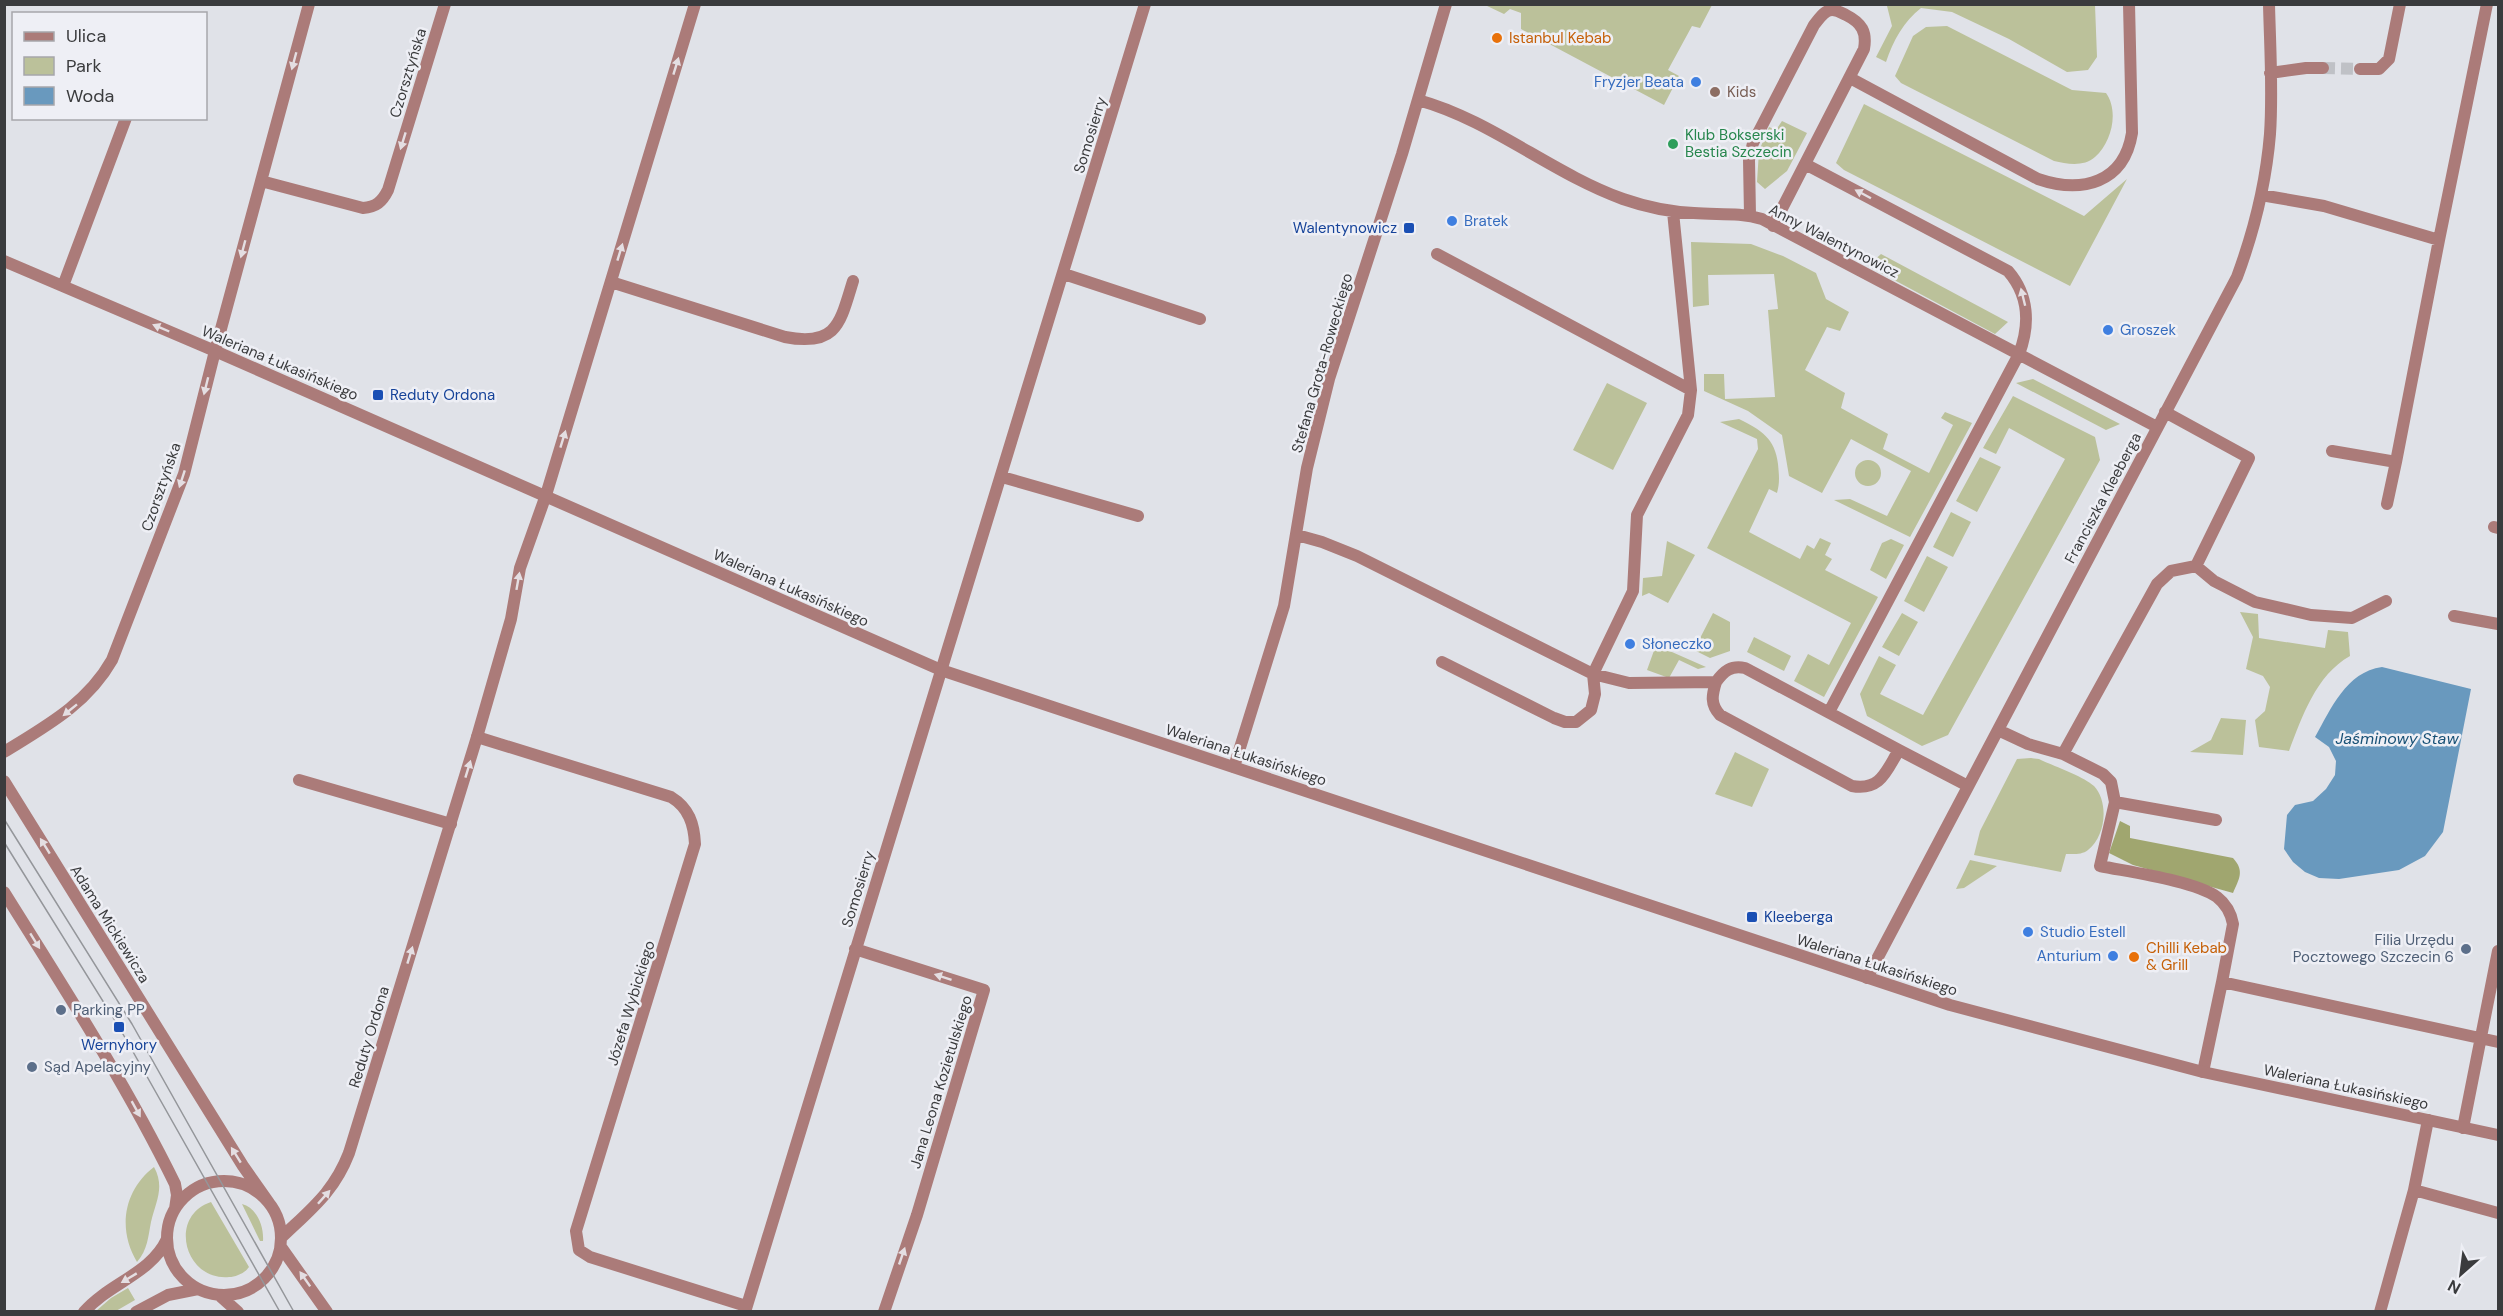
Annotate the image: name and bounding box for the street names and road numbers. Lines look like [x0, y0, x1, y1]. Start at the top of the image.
street label: Czorsztyńska [385, 26, 431, 120]
street label: Somosierry [1069, 94, 1111, 176]
street label: Anny Walentynowicz [1765, 199, 1903, 283]
street label: Stefana Grota-Roweckiego [1287, 271, 1357, 455]
street label: Waleriana Łukasińskiego [199, 321, 361, 405]
street label: Franciszka Kleeberga [2060, 429, 2146, 567]
street label: Czorsztyńska [136, 440, 186, 534]
street label: Waleriana Łukasińskiego [710, 545, 872, 631]
street label: Waleriana Łukasińskiego [1163, 719, 1329, 791]
street label: Somosierry [837, 848, 879, 930]
street label: Adama Mickiewicza [66, 861, 154, 987]
street label: Waleriana Łukasińskiego [1794, 929, 1960, 1001]
street label: Józefa Wybickiego [602, 938, 660, 1068]
street label: Reduty Ordona [344, 984, 394, 1090]
street label: Jana Leona Kozietulskiego [905, 993, 977, 1171]
street label: Waleriana Łukasińskiego [2262, 1060, 2430, 1114]

